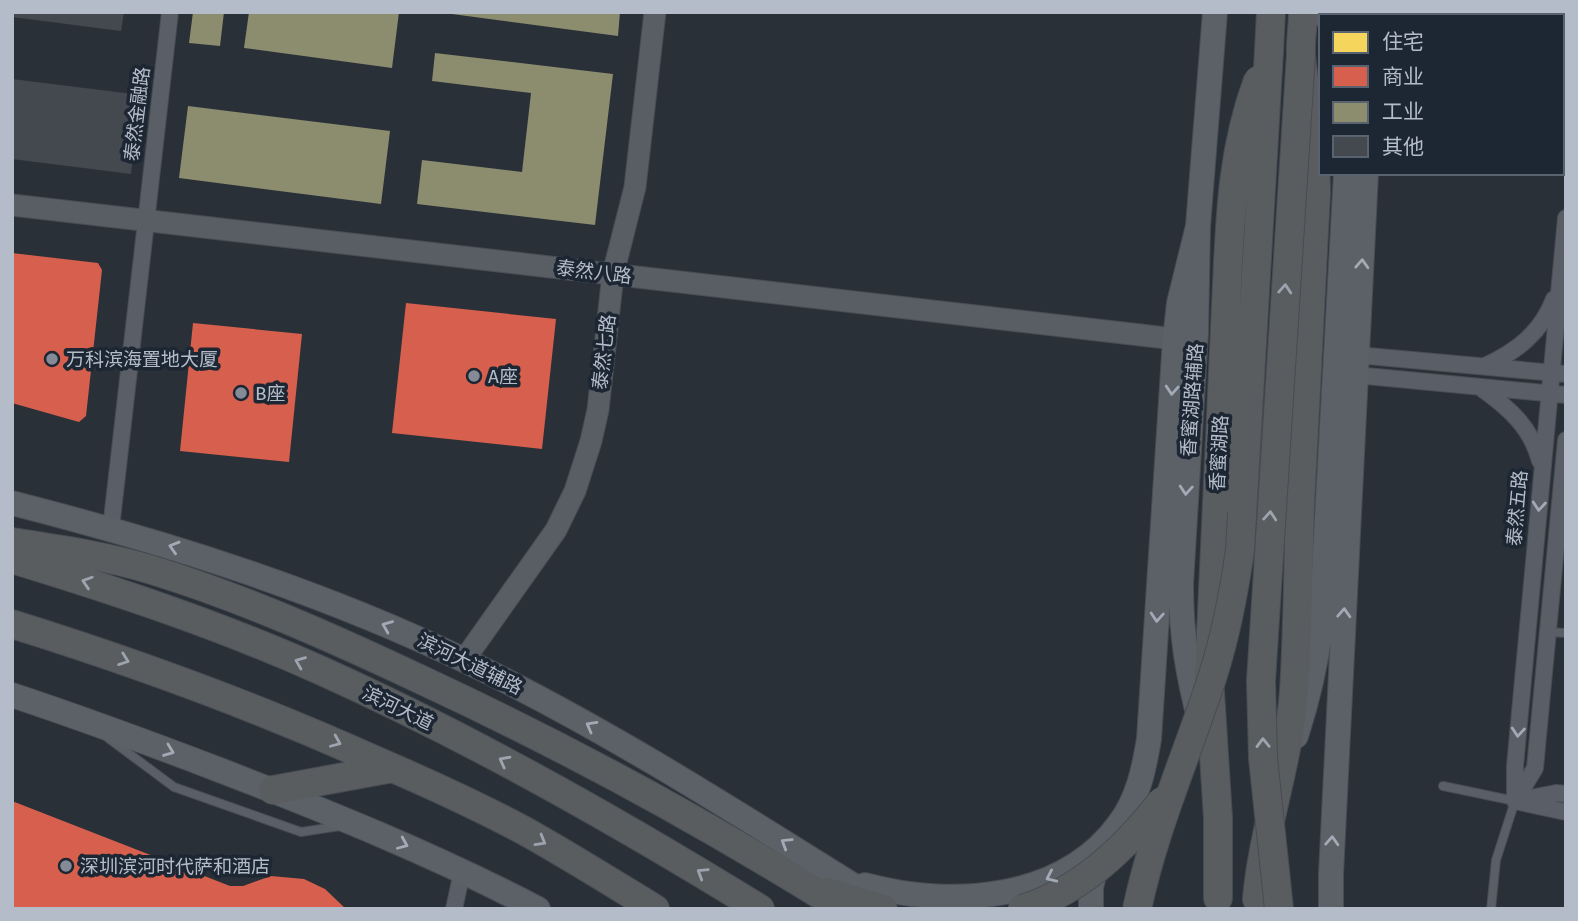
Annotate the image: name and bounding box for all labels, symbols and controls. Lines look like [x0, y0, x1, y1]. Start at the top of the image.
legend [1319, 14, 1564, 175]
text: 住宅 [1382, 29, 1424, 55]
text: 商业 [1382, 64, 1424, 90]
street label: 泰然金融路 [120, 65, 154, 163]
text: 工业 [1382, 99, 1424, 125]
text: 其他 [1382, 134, 1424, 160]
street label: 泰然八路 [555, 256, 633, 288]
one-way arrow [1354, 258, 1369, 269]
one-way arrow [1278, 283, 1293, 294]
street label: 泰然七路 [588, 313, 620, 391]
street label: 香蜜湖路辅路 [1177, 342, 1207, 458]
place label: 万科滨海置地大厦 [66, 348, 218, 371]
marker: 万科滨海置地大厦 [44, 351, 60, 367]
place label: A座 [488, 365, 518, 388]
marker: A座 [466, 368, 482, 384]
place label: B座 [255, 382, 286, 405]
marker: B座 [233, 385, 249, 401]
one-way arrow [1164, 385, 1179, 396]
street label: 香蜜湖路 [1206, 414, 1232, 492]
street label: 泰然五路 [1502, 469, 1532, 547]
one-way arrow [1179, 485, 1194, 496]
one-way arrow [1531, 500, 1546, 511]
one-way arrow [1262, 510, 1277, 521]
one-way arrow [168, 540, 180, 555]
one-way arrow [81, 576, 93, 590]
one-way arrow [1336, 608, 1351, 619]
one-way arrow [1150, 612, 1165, 623]
one-way arrow [382, 620, 394, 634]
street label: 滨河大道辅路 [414, 629, 526, 699]
one-way arrow [117, 652, 129, 666]
one-way arrow [294, 656, 306, 670]
street label: 滨河大道 [359, 681, 437, 735]
one-way arrow [586, 721, 599, 734]
one-way arrow [1511, 727, 1526, 738]
one-way arrow [329, 734, 341, 748]
one-way arrow [1255, 738, 1271, 748]
one-way arrow [162, 743, 174, 757]
one-way arrow [499, 756, 511, 770]
one-way arrow [533, 832, 546, 845]
one-way arrow [1325, 835, 1340, 846]
one-way arrow [395, 836, 408, 850]
one-way arrow [781, 839, 794, 852]
place label: 深圳滨河时代萨和酒店 [80, 855, 270, 878]
marker: 深圳滨河时代萨和酒店 [58, 858, 74, 874]
one-way arrow [697, 868, 710, 881]
one-way arrow [1046, 868, 1058, 882]

